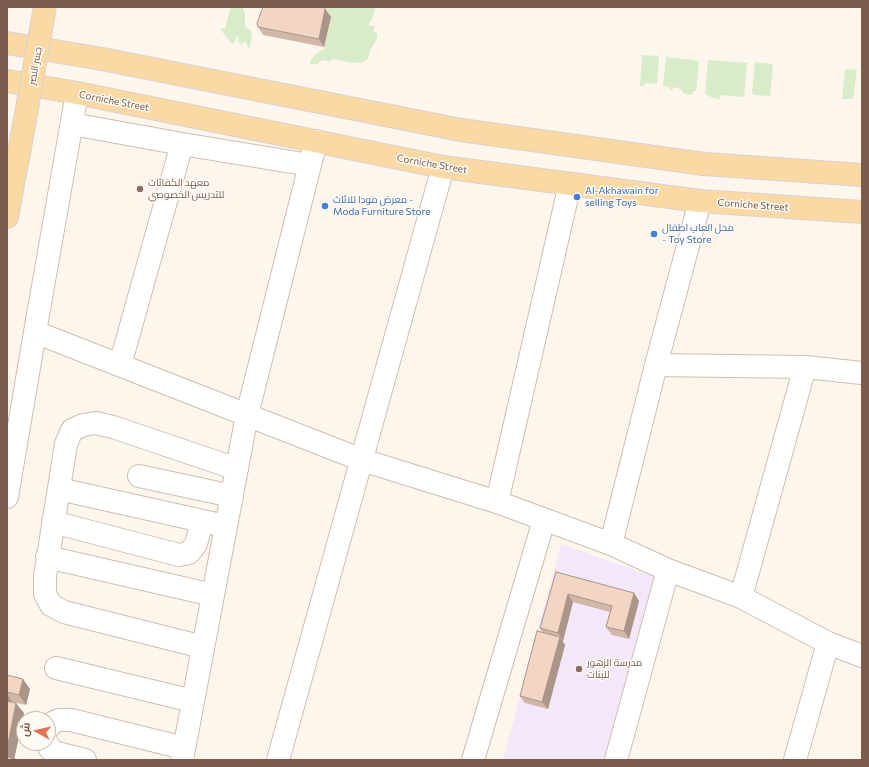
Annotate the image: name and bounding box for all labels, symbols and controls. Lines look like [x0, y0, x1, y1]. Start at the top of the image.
street label: جسر النصر [26, 46, 44, 86]
street label: Corniche Street [78, 88, 150, 114]
street label: Corniche Street [396, 152, 468, 176]
place label: معهد الكفائات للتدريس الخصوصي [148, 177, 224, 200]
marker: معهد الكفائات للتدريس الخصوصي [135, 184, 145, 194]
place label: Al-Akhawain for selling Toys [585, 185, 659, 208]
marker: Al-Akhawain for selling Toys [572, 192, 582, 202]
place label: معرض مودا للاثاث - Moda Furniture Store [333, 194, 430, 218]
street label: Corniche Street [717, 197, 789, 213]
marker: معرض مودا للاثاث - Moda Furniture Store [320, 201, 330, 211]
place label: محل العاب اطفال - Toy Store [662, 222, 734, 246]
marker: محل العاب اطفال - Toy Store [649, 229, 659, 239]
place label: مدرسة الزهور للبنات [587, 657, 642, 680]
marker: مدرسة الزهور للبنات [574, 664, 584, 674]
north arrow [16, 711, 56, 751]
text: ش [17, 722, 32, 737]

